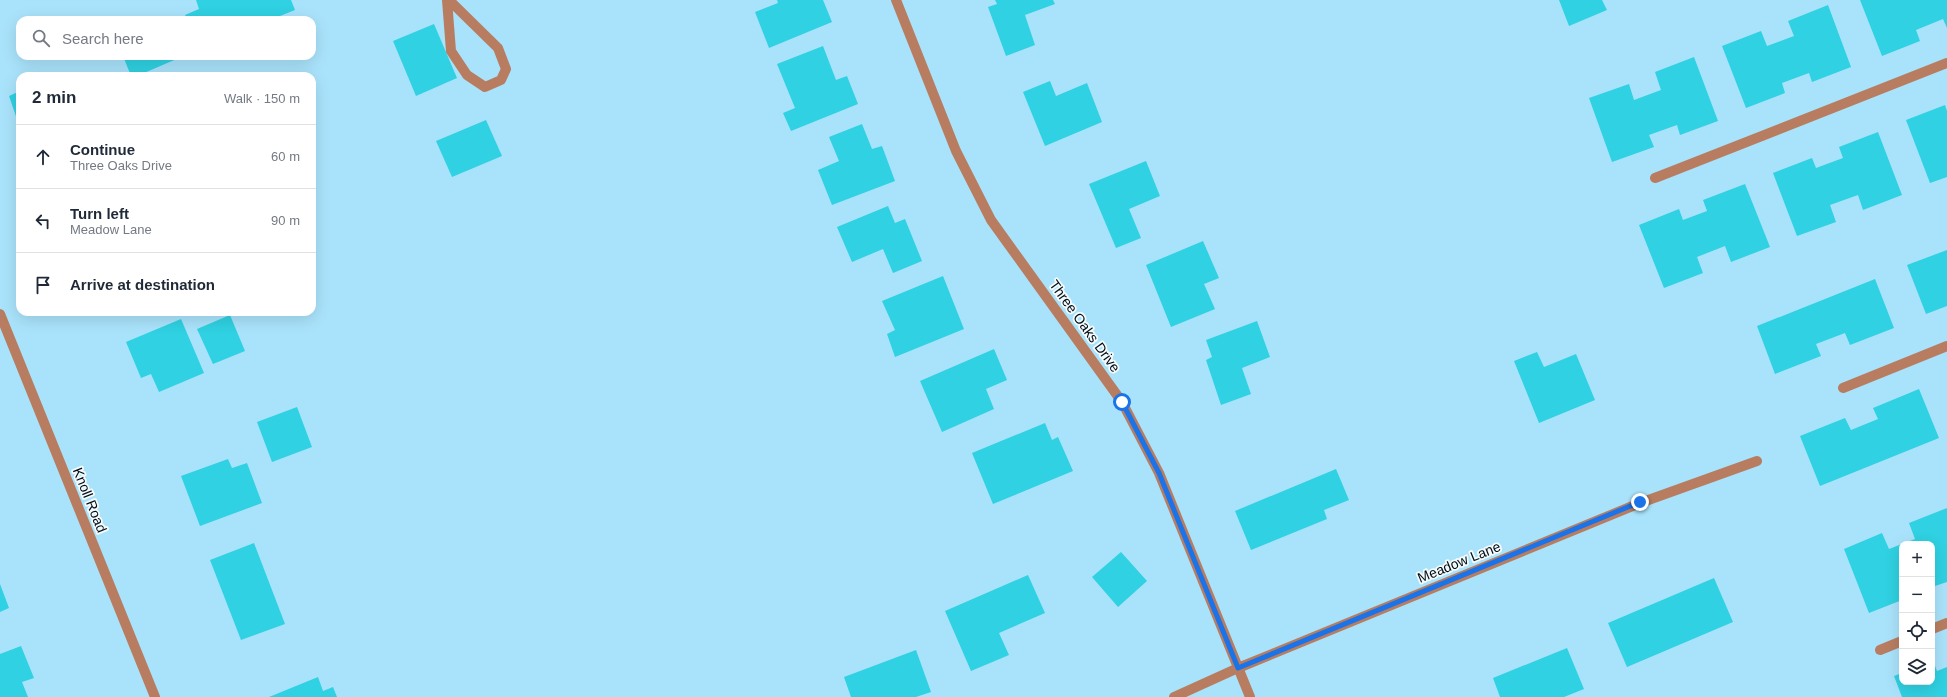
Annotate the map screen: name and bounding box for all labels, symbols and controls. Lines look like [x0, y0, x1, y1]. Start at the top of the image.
search box [16, 16, 316, 60]
icon: search [30, 27, 52, 49]
text: Search here [62, 30, 144, 47]
text: 2 min [32, 88, 76, 107]
text: Walk · 150 m [224, 91, 300, 106]
text: Continue [70, 141, 135, 158]
icon: ahead [32, 146, 54, 168]
text: 60 m [271, 149, 300, 164]
text: Three Oaks Drive [70, 158, 172, 173]
text: Turn left [70, 205, 129, 222]
icon: left [32, 210, 54, 232]
text: 90 m [271, 213, 300, 228]
text: Meadow Lane [70, 222, 152, 237]
icon: arrive [32, 274, 54, 296]
text: Arrive at destination [70, 276, 215, 293]
street label: Three Oaks Drive [1046, 277, 1124, 375]
route start [1113, 393, 1131, 411]
street label: Knoll Road [70, 465, 110, 535]
route end [1631, 493, 1649, 511]
street label: Meadow Lane [1415, 538, 1503, 586]
map controls [1899, 541, 1935, 685]
button: + [1899, 541, 1935, 577]
button: − [1899, 577, 1935, 613]
button: locate [1899, 613, 1935, 649]
button: layers [1899, 649, 1935, 685]

